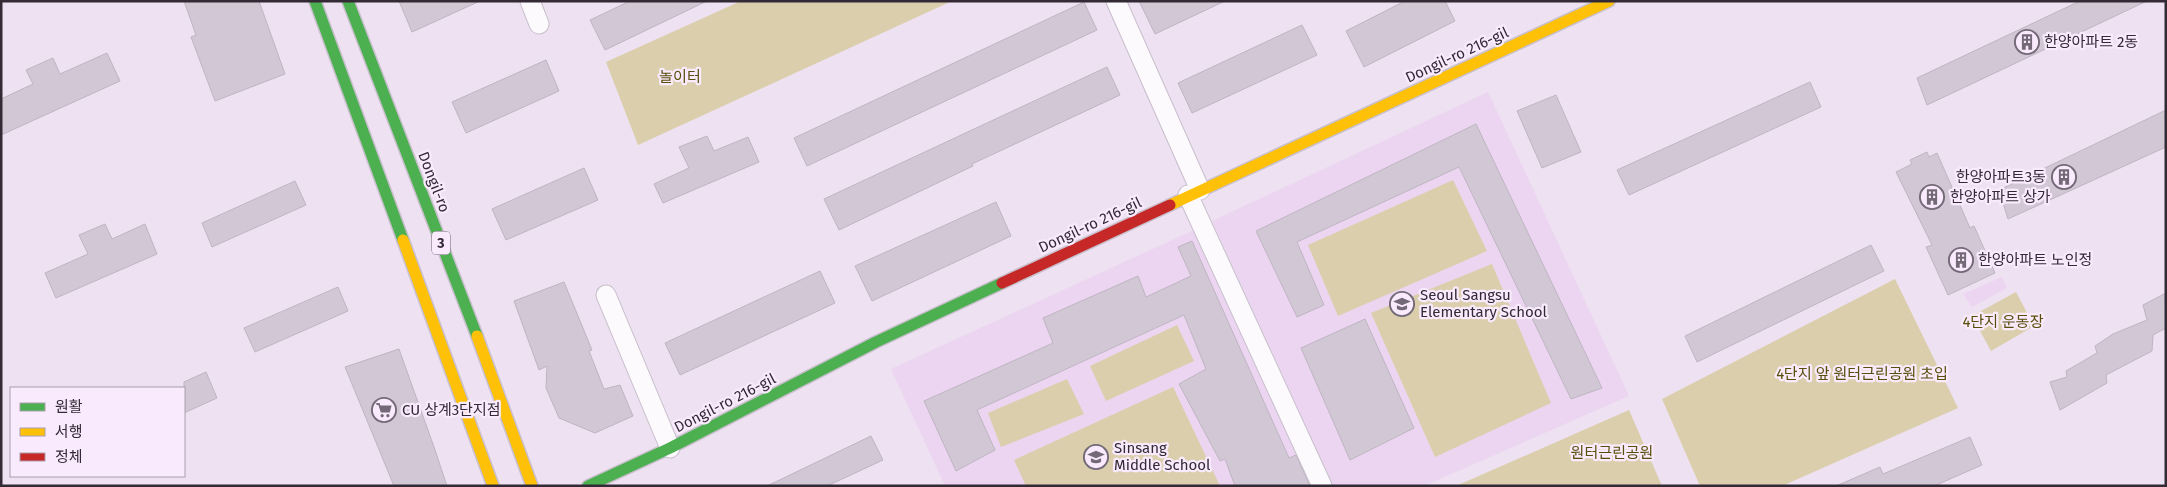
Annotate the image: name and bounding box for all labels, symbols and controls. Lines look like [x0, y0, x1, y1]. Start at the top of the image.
street label: Dongil-ro 216-gil [1403, 23, 1512, 87]
building icon: 한양아파트 2동 [2014, 29, 2040, 55]
place label: 한양아파트 2동 [2044, 33, 2138, 51]
park label: 놀이터 [659, 68, 701, 86]
street label: Dongil-ro [414, 149, 454, 215]
building icon: 한양아파트3동 [2051, 164, 2077, 190]
place label: 한양아파트3동 [1956, 168, 2046, 186]
building icon: 한양아파트 상가 [1919, 184, 1945, 210]
place label: 한양아파트 상가 [1950, 188, 2051, 206]
street label: Dongil-ro 216-gil [1036, 193, 1145, 257]
road number: 3 [432, 232, 450, 254]
building icon: 한양아파트 노인정 [1948, 247, 1974, 273]
place label: 한양아파트 노인정 [1978, 251, 2092, 269]
place label: Seoul Sangsu Elementary School [1420, 286, 1548, 321]
school or university icon: Seoul Sangsu Elementary School [1389, 291, 1415, 317]
park label: 4단지 운동장 [1963, 313, 2044, 331]
park label: 4단지 앞 원터근린공원 초입 [1776, 365, 1948, 383]
street label: Dongil-ro 216-gil [671, 369, 779, 436]
legend [10, 387, 185, 477]
supermarket icon: CU 상계3단지점 [371, 397, 397, 423]
text: 원활 [55, 398, 83, 416]
place label: CU 상계3단지점 [402, 401, 501, 419]
text: 서행 [55, 423, 83, 441]
place label: Sinsang Middle School [1114, 439, 1211, 474]
school or university icon: Sinsang Middle School [1083, 444, 1109, 470]
park label: 원터근린공원 [1571, 444, 1653, 462]
text: 정체 [55, 448, 83, 466]

